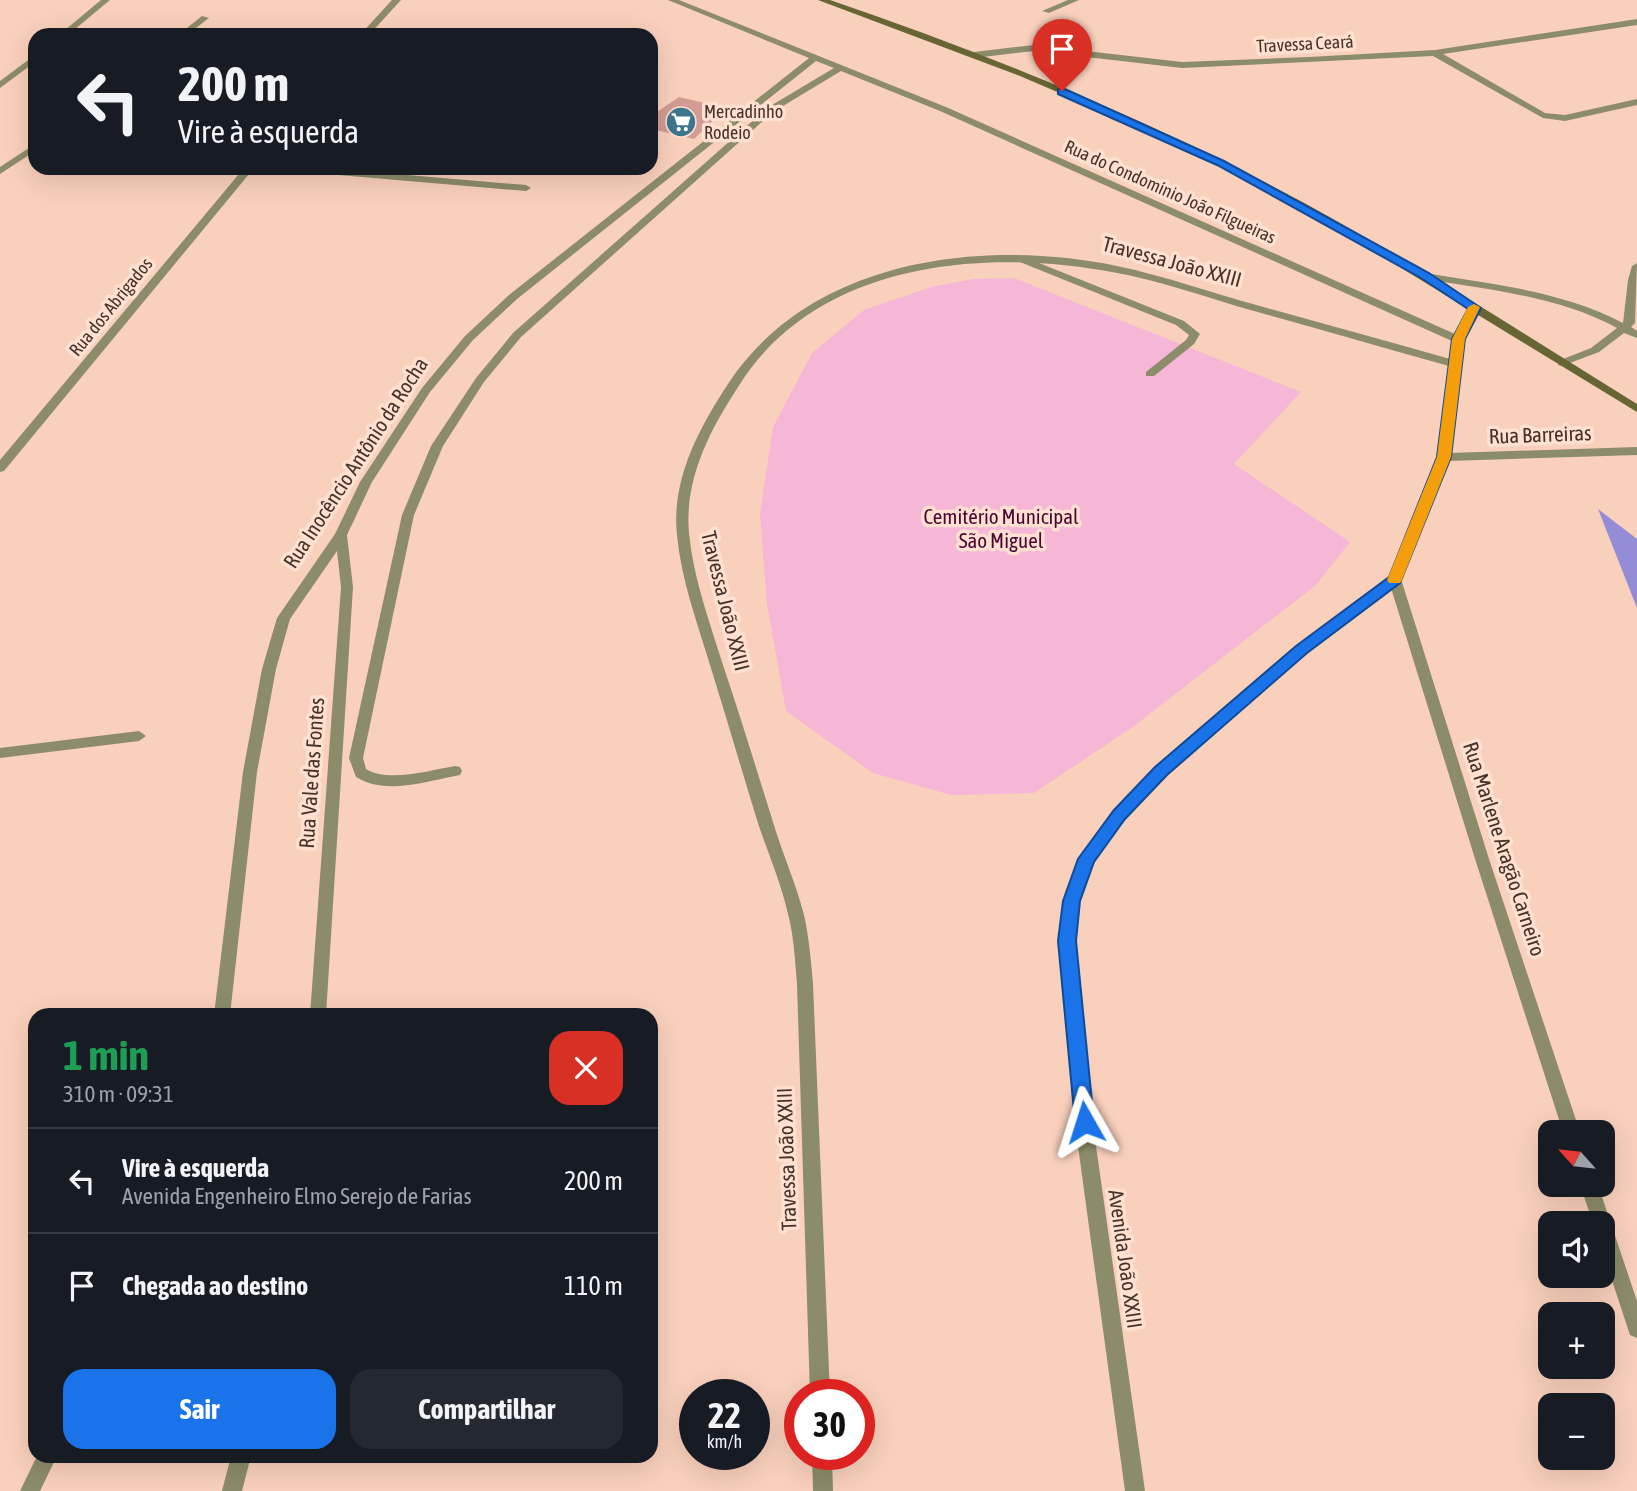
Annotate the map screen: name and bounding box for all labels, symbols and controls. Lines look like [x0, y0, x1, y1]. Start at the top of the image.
pin [1032, 19, 1092, 91]
icon: arrive [1043, 30, 1081, 68]
street label: Travessa Ceará [1256, 30, 1354, 57]
text: 200 m [178, 55, 289, 111]
icon: left [63, 56, 154, 147]
place label: Mercadinho Rodeio [704, 101, 783, 143]
supermarket icon: Mercadinho Rodeio [664, 105, 698, 139]
text: Vire à esquerda [178, 113, 359, 150]
street label: Rua do Condomínio João Filgueiras [1061, 135, 1279, 248]
street label: Travessa João XXIII [1100, 231, 1244, 291]
street label: Rua dos Abrigados [65, 253, 157, 360]
street label: Rua Inocêncio Antônio da Rocha [278, 353, 432, 572]
street label: Rua Barreiras [1488, 420, 1592, 448]
park label: Cemitério Municipal São Miguel [923, 504, 1079, 552]
street label: Travessa João XXIII [697, 528, 755, 673]
street label: Rua Vale das Fontes [294, 697, 328, 849]
street label: Rua Marlene Aragão Carneiro [1459, 739, 1551, 959]
text: 1 min [63, 1031, 149, 1079]
button: close [549, 1031, 623, 1105]
text: 310 m · 09:31 [63, 1081, 174, 1107]
position arrow [1048, 1085, 1122, 1159]
street label: Travessa João XXIII [772, 1087, 800, 1231]
north arrow [1538, 1120, 1615, 1197]
map controls [1538, 1120, 1615, 1470]
text: Vire à esquerda [122, 1153, 269, 1183]
icon: left [63, 1162, 101, 1200]
text: 200 m [564, 1166, 623, 1196]
text: Avenida Engenheiro Elmo Serejo de Farias [122, 1183, 472, 1209]
street label: Avenida João XXIII [1104, 1188, 1148, 1330]
button: sound [1538, 1211, 1615, 1288]
icon: arrive [63, 1267, 101, 1305]
text: Chegada ao destino [122, 1271, 308, 1301]
text: 110 m [564, 1271, 623, 1301]
button: + [1538, 1302, 1615, 1379]
button: Sair [63, 1369, 336, 1449]
button: Compartilhar [350, 1369, 623, 1449]
speed limit sign: 30 [784, 1379, 875, 1470]
button: − [1538, 1393, 1615, 1470]
text: 22 [708, 1395, 741, 1435]
text: km/h [707, 1431, 742, 1452]

